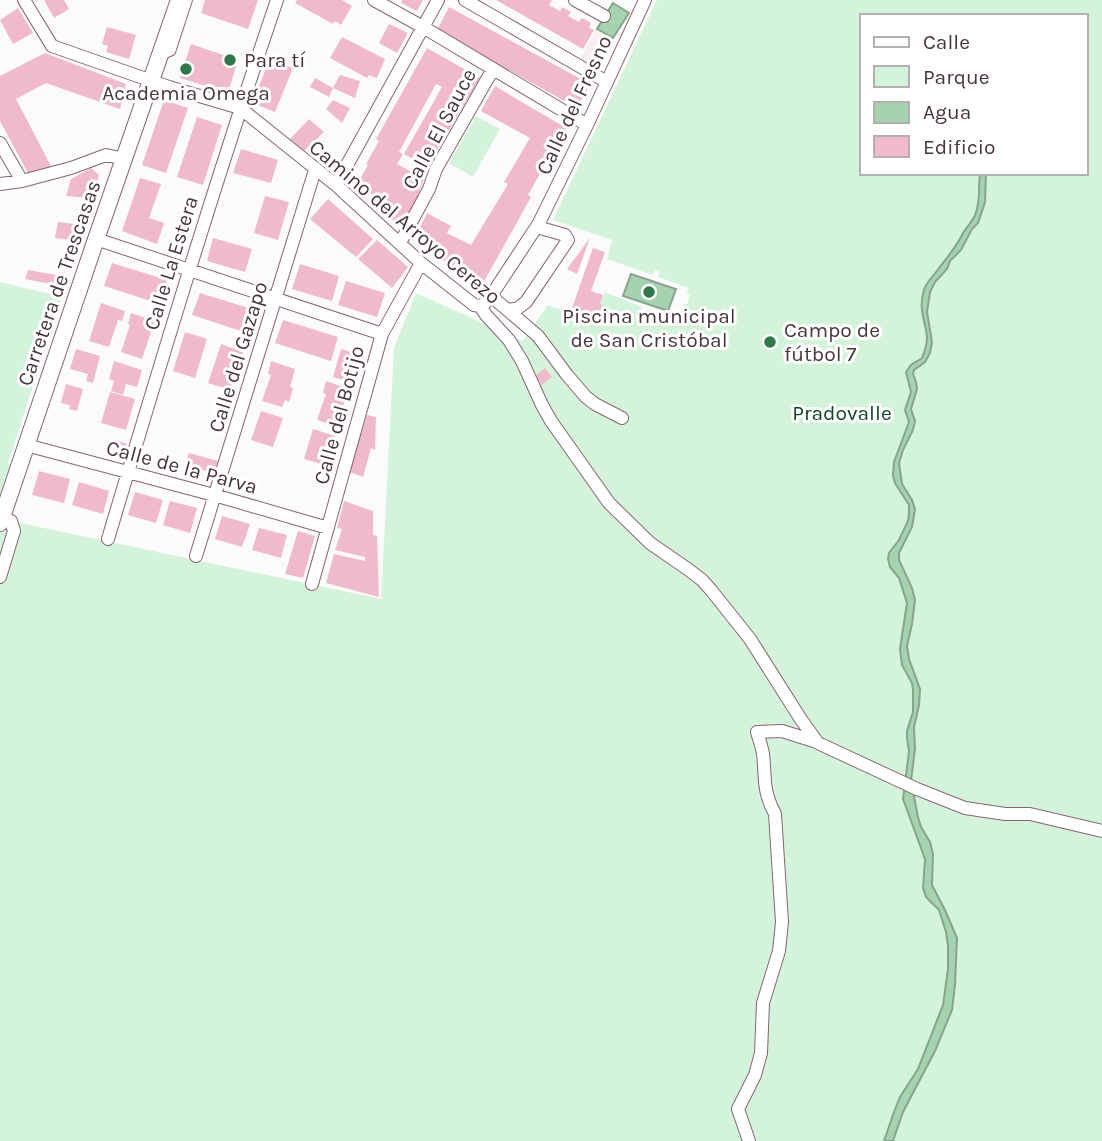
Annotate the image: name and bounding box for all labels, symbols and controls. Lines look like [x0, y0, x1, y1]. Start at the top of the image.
legend [860, 14, 1088, 175]
text: Calle [923, 30, 970, 54]
street label: Calle del Fresno [531, 32, 617, 178]
place label: Para tí [244, 48, 306, 72]
marker: Para tí [222, 52, 238, 68]
marker: Academia Omega [178, 61, 194, 77]
street label: Calle El Sauce [397, 65, 481, 193]
text: Parque [923, 65, 990, 89]
place label: Academia Omega [102, 81, 270, 105]
text: Agua [923, 100, 971, 124]
street label: Camino del Arroyo Cerezo [305, 135, 505, 309]
text: Edificio [923, 135, 996, 159]
street label: Carretera de Trescasas [13, 177, 105, 389]
street label: Calle La Estera [139, 193, 203, 333]
street label: Calle del Gazapo [204, 279, 272, 435]
marker: Piscina municipal de San Cristóbal [641, 284, 657, 300]
place label: Piscina municipal de San Cristóbal [562, 304, 736, 352]
place label: Campo de fútbol 7 [784, 318, 880, 366]
marker: Campo de fútbol 7 [762, 334, 778, 350]
street label: Calle del Botijo [309, 343, 369, 487]
park label: Pradovalle [792, 401, 892, 425]
street label: Calle de la Parva [104, 435, 260, 499]

